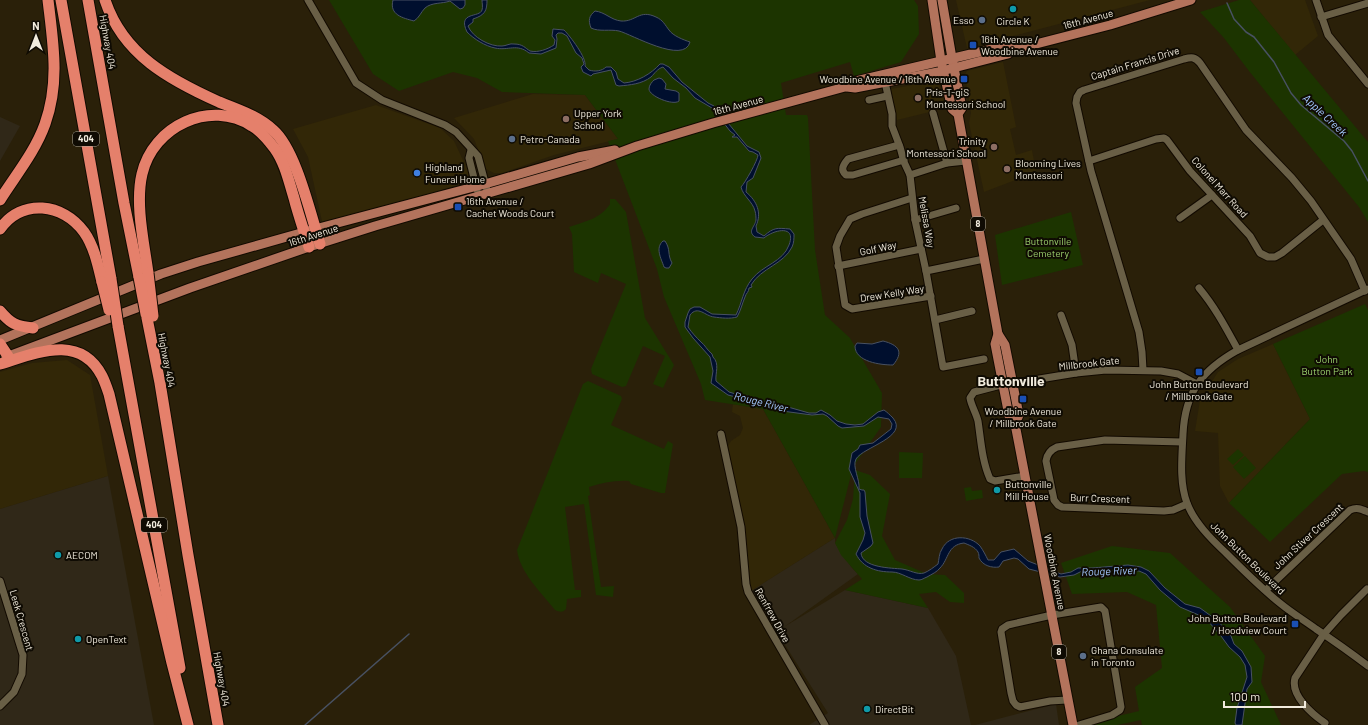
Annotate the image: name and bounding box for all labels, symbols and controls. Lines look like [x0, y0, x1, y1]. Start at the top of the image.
marker: Circle K [1008, 4, 1018, 14]
street label: 16th Avenue [1062, 7, 1114, 31]
street label: Highway 404 [97, 14, 119, 70]
place label: Esso [953, 14, 974, 26]
marker: Esso [977, 15, 987, 25]
place label: Circle K [996, 15, 1030, 27]
north arrow [16, 16, 56, 56]
text: N [32, 19, 40, 32]
place label: 16th Avenue / Woodbine Avenue [981, 33, 1058, 57]
marker: 16th Avenue / Woodbine Avenue [968, 40, 978, 50]
street label: Captain Francis Drive [1089, 44, 1181, 82]
place label: Woodbine Avenue / 16th Avenue [819, 73, 956, 85]
marker: Woodbine Avenue / 16th Avenue [959, 74, 969, 84]
place label: Pris-T-giS Montessori School [926, 86, 1005, 110]
water label: Apple Creek [1301, 91, 1351, 139]
street label: 16th Avenue [712, 93, 764, 117]
marker: Pris-T-giS Montessori School [913, 93, 923, 103]
place label: Upper York School [574, 107, 622, 131]
marker: Upper York School [561, 114, 571, 124]
road number: 404 [73, 132, 99, 146]
place label: Petro-Canada [520, 133, 580, 145]
marker: Petro-Canada [507, 134, 517, 144]
place label: Trinity Montessori School [907, 135, 986, 159]
marker: Trinity Montessori School [989, 142, 999, 152]
street label: Colonel Marr Road [1189, 154, 1251, 220]
place label: Blooming Lives Montessori [1015, 157, 1081, 181]
place label: Highland Funeral Home [425, 161, 485, 185]
marker: Blooming Lives Montessori [1002, 164, 1012, 174]
marker: Highland Funeral Home [412, 168, 422, 178]
place label: 16th Avenue / Cachet Woods Court [466, 195, 555, 219]
street label: Melissa Way [917, 195, 937, 249]
marker: 16th Avenue / Cachet Woods Court [453, 202, 463, 212]
road number: 8 [971, 217, 985, 231]
street label: 16th Avenue [287, 221, 339, 249]
park label: Buttonville Cemetery [1025, 235, 1071, 259]
street label: Golf Way [858, 238, 898, 258]
street label: Drew Kelly Way [859, 282, 925, 304]
street label: Highway 404 [156, 332, 178, 388]
park label: John Button Park [1301, 353, 1353, 377]
street label: Millbrook Gate [1058, 354, 1120, 372]
marker: John Button Boulevard / Millbrook Gate [1194, 367, 1204, 377]
district label: Buttonville [977, 372, 1045, 389]
place label: John Button Boulevard / Millbrook Gate [1150, 378, 1248, 402]
water label: Rouge River [733, 389, 791, 415]
marker: Woodbine Avenue / Millbrook Gate [1018, 394, 1028, 404]
place label: Woodbine Avenue / Millbrook Gate [984, 405, 1062, 429]
place label: Buttonville Mill House [1005, 478, 1052, 502]
marker: Buttonville Mill House [992, 485, 1002, 495]
street label: Burr Crescent [1070, 491, 1131, 505]
street label: John Stiver Crescent [1271, 500, 1346, 571]
road number: 404 [141, 518, 167, 532]
street label: John Button Boulevard [1208, 519, 1288, 597]
street label: Woodbine Avenue [1042, 533, 1068, 611]
place label: AECOM [66, 549, 98, 561]
marker: AECOM [53, 550, 63, 560]
water label: Rouge River [1081, 563, 1138, 578]
street label: Renfrew Drive [753, 586, 793, 644]
street label: Leek Crescent [8, 588, 36, 652]
place label: John Button Boulevard / Hoodview Court [1188, 612, 1287, 636]
marker: John Button Boulevard / Hoodview Court [1290, 619, 1300, 629]
place label: OpenText [86, 633, 127, 645]
marker: OpenText [73, 634, 83, 644]
place label: Ghana Consulate in Toronto [1091, 644, 1163, 668]
road number: 8 [1052, 645, 1066, 659]
street label: Highway 404 [211, 651, 233, 707]
marker: Ghana Consulate in Toronto [1078, 651, 1088, 661]
scale bar [1224, 683, 1305, 709]
text: 100 m [1230, 689, 1260, 703]
place label: DirectBit [875, 703, 914, 715]
marker: DirectBit [862, 704, 872, 714]

